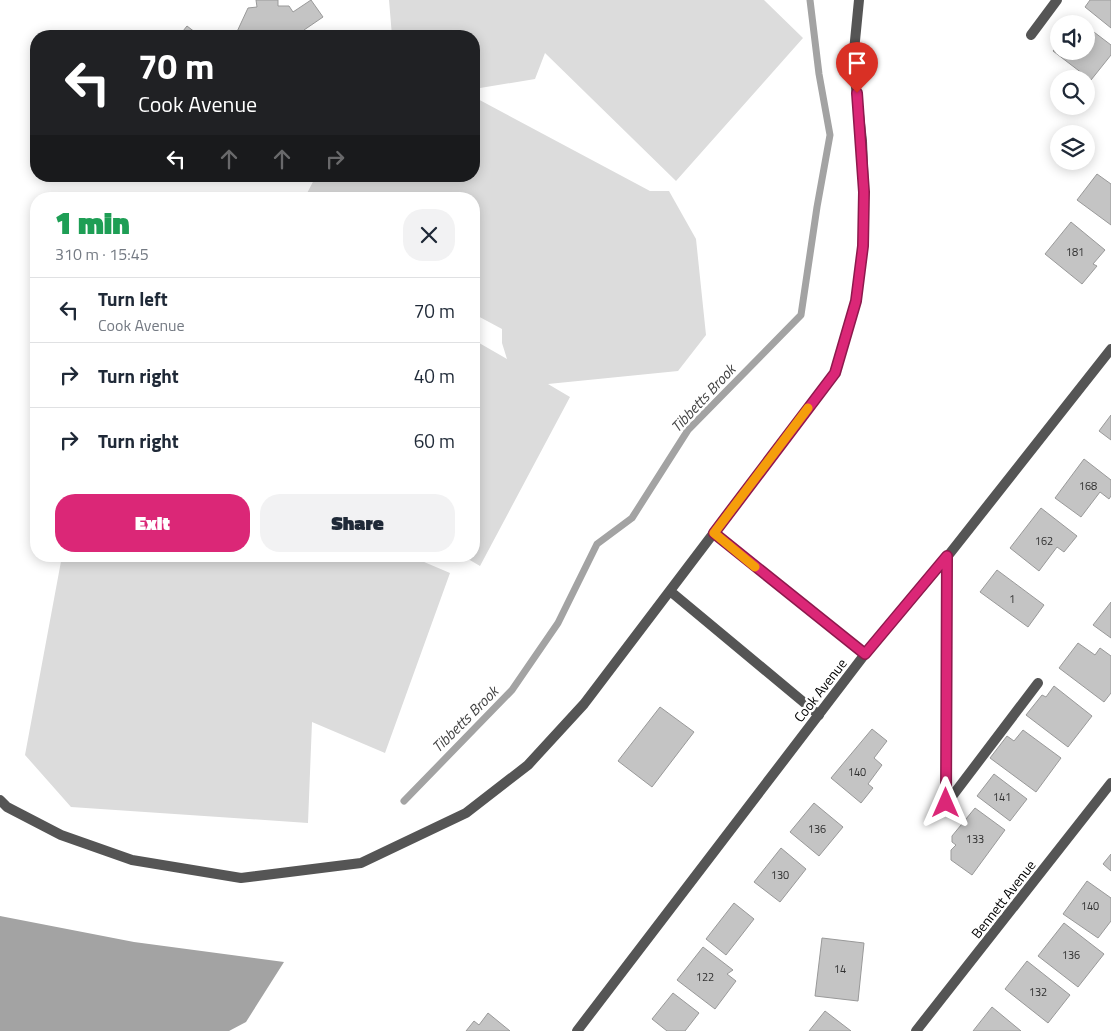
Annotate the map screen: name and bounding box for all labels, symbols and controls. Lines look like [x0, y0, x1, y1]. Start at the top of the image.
map controls [1050, 15, 1095, 170]
button: sound [1050, 15, 1095, 60]
text: 70 m [138, 39, 214, 93]
pin [836, 42, 878, 93]
icon: arrive [843, 49, 871, 77]
icon: left [55, 50, 120, 115]
button: search [1050, 70, 1095, 115]
text: Cook Avenue [138, 87, 257, 121]
button: layers [1050, 125, 1095, 170]
icon: left [162, 145, 190, 173]
icon: ahead [215, 145, 243, 173]
icon: ahead [268, 145, 296, 173]
icon: right [321, 145, 349, 173]
text: 1 min [55, 200, 130, 246]
button: close [403, 209, 455, 261]
text: 310 m · 15:45 [55, 242, 149, 266]
house number: 181 [1066, 244, 1084, 260]
text: Turn left [98, 284, 168, 313]
icon: left [55, 296, 83, 324]
text: 70 m [414, 296, 455, 325]
text: Cook Avenue [98, 313, 185, 337]
water label: Tibbetts Brook [665, 357, 742, 437]
icon: right [55, 361, 83, 389]
text: Turn right [98, 361, 179, 390]
text: 40 m [414, 361, 455, 390]
icon: right [55, 426, 83, 454]
text: Turn right [98, 426, 179, 455]
text: 60 m [414, 426, 455, 455]
house number: 168 [1079, 478, 1097, 494]
button: Exit [55, 494, 250, 552]
button: Share [260, 494, 455, 552]
house number: 162 [1035, 533, 1053, 549]
house number: 1 [1009, 591, 1015, 607]
street label: Cook Avenue [788, 654, 852, 726]
water label: Tibbetts Brook [426, 679, 505, 758]
house number: 140 [848, 764, 866, 780]
position arrow [919, 776, 971, 828]
house number: 141 [993, 789, 1011, 805]
house number: 136 [808, 821, 826, 837]
house number: 133 [966, 831, 984, 847]
street label: Bennett Avenue [966, 855, 1040, 943]
house number: 130 [771, 867, 789, 883]
house number: 140 [1081, 898, 1099, 914]
house number: 136 [1062, 947, 1080, 963]
house number: 14 [834, 961, 846, 977]
house number: 122 [696, 969, 714, 985]
house number: 132 [1029, 984, 1047, 1000]

